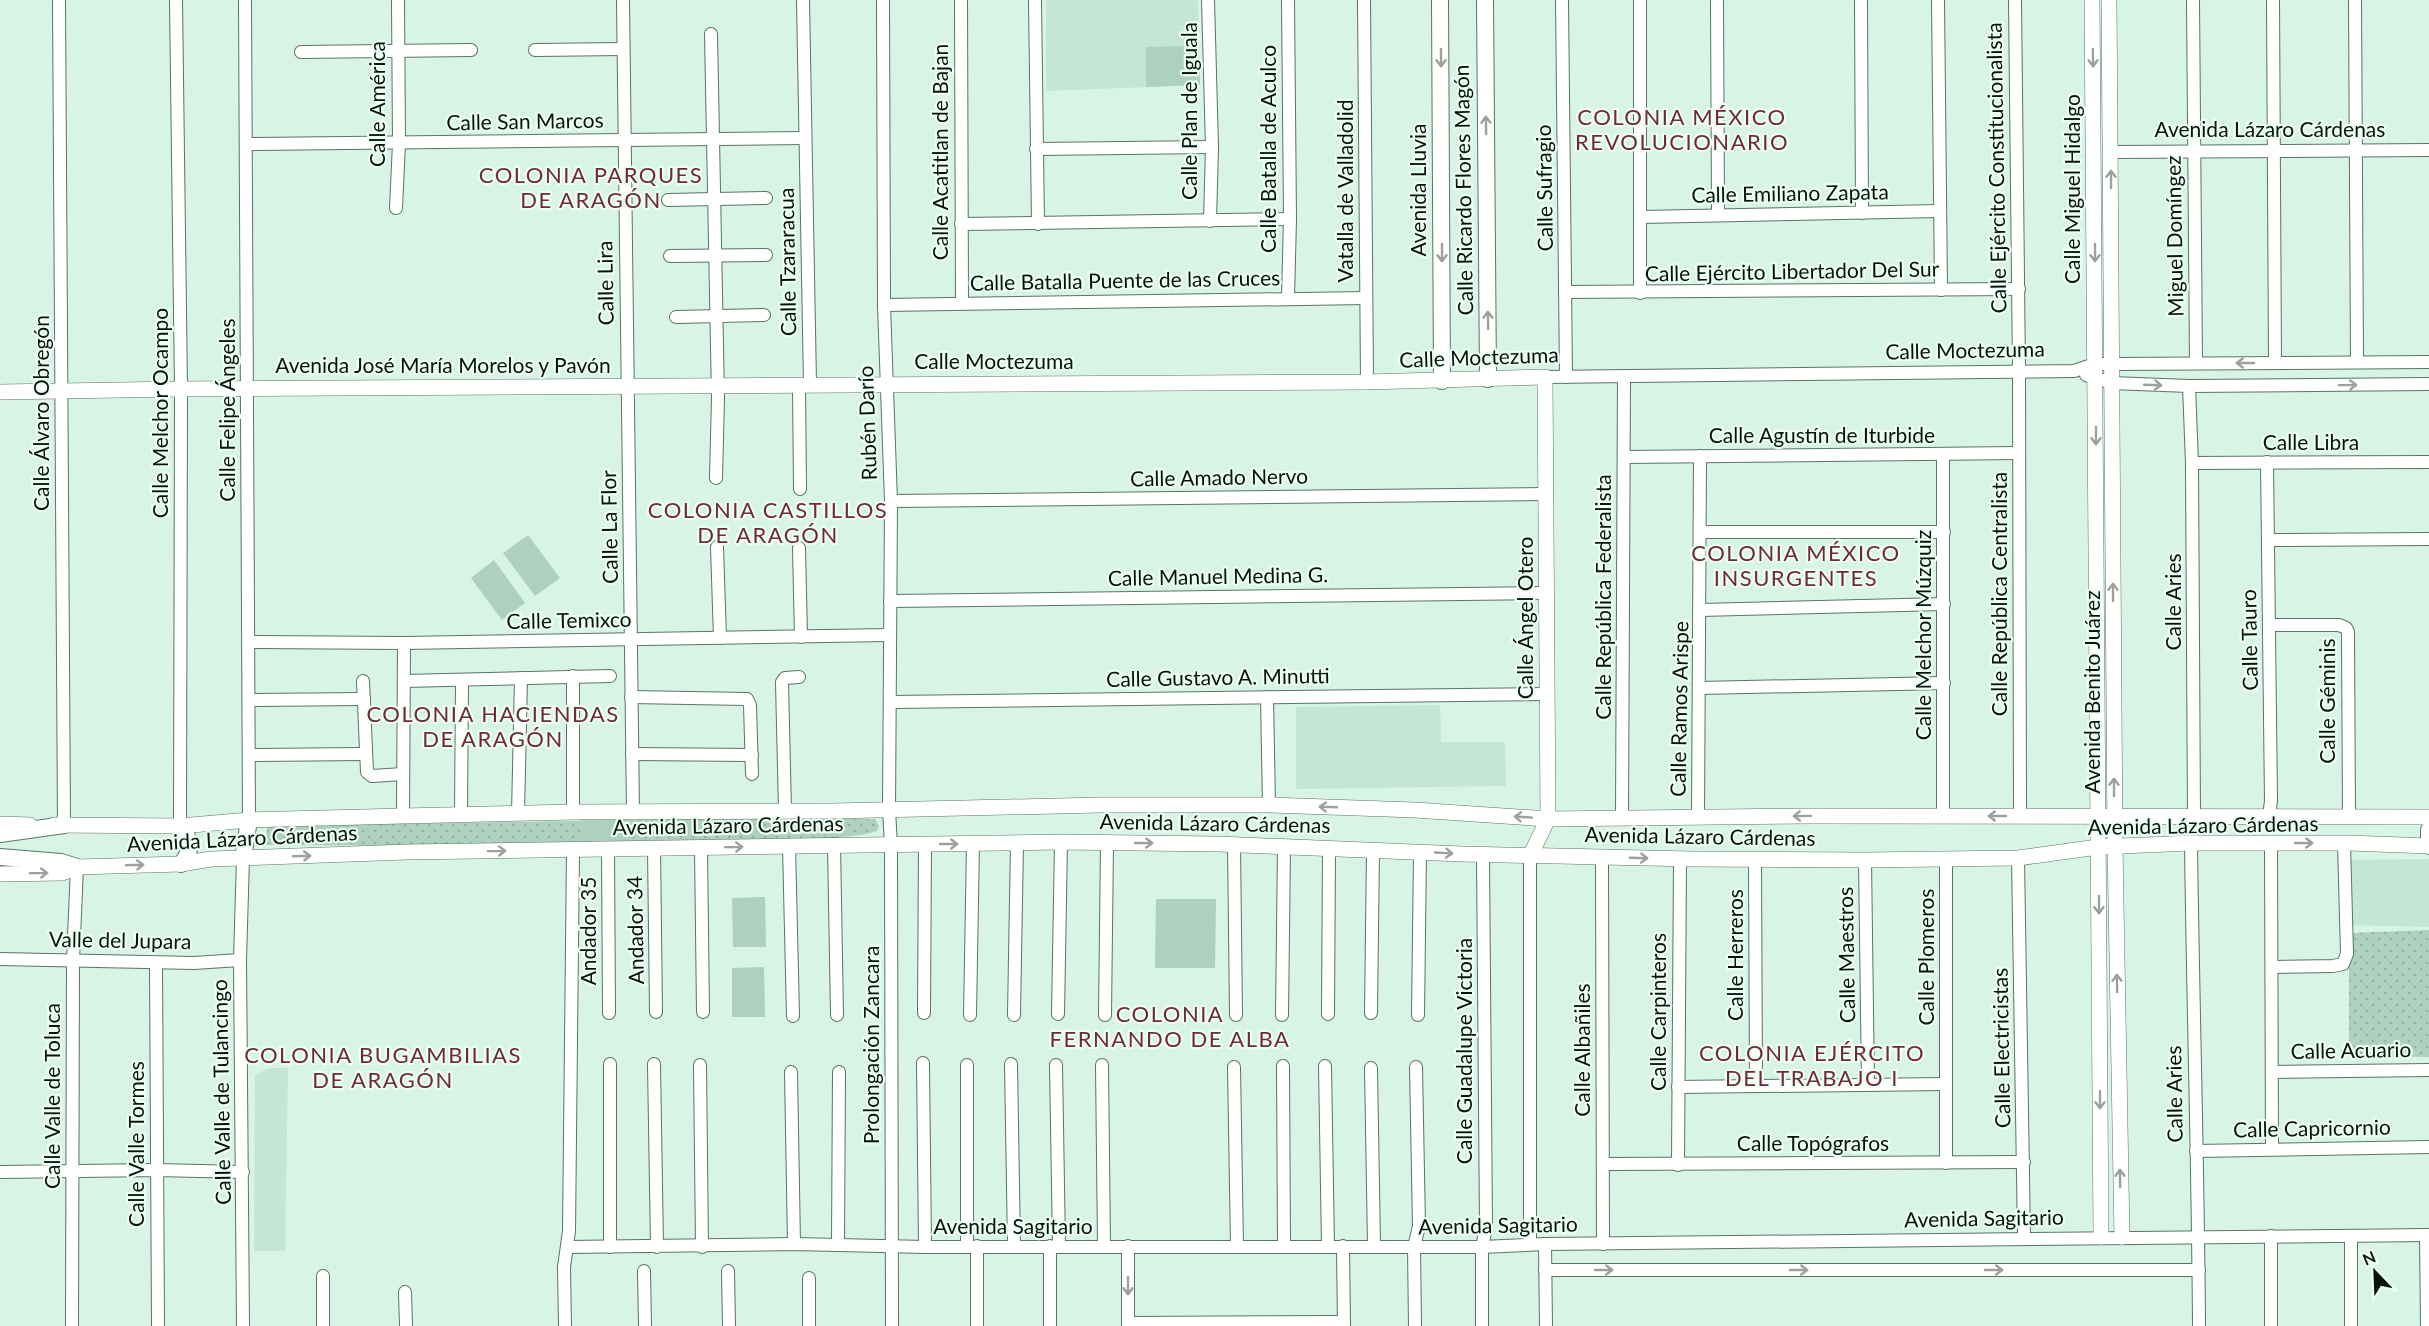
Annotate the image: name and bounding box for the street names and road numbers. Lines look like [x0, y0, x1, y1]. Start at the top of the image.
street label: Calle Plan de Iguala [1176, 22, 1201, 200]
street label: Calle Ejército Constitucionalista [1980, 22, 2011, 314]
street label: Calle América [364, 41, 389, 167]
street label: Calle Acatitlan de Bajan [927, 44, 952, 260]
street label: Calle Batalla de Aculco [1255, 45, 1280, 253]
street label: Calle Ricardo Flores Magón [1448, 64, 1477, 316]
street label: Calle Miguel Hidalgo [2059, 94, 2084, 284]
street label: Vatalla de Valladolid [1332, 99, 1357, 283]
street label: Calle San Marcos [446, 107, 604, 134]
street label: Avenida Lázaro Cárdenas [2155, 116, 2385, 141]
street label: Avenida Lluvia [1405, 123, 1430, 257]
street label: Calle Sufragio [1530, 124, 1557, 252]
street label: Miguel Domíngez [2160, 155, 2187, 317]
street label: Calle Emiliano Zapata [1691, 178, 1889, 207]
street label: Calle Tzararacua [773, 188, 800, 336]
street label: Calle Lira [591, 241, 618, 326]
street label: Calle Ejército Libertador Del Sur [1645, 255, 1940, 286]
street label: Calle Batalla Puente de las Cruces [970, 264, 1280, 295]
street label: Calle Melchor Ocampo [147, 308, 172, 518]
street label: Calle Álvaro Obregón [28, 315, 53, 511]
street label: Calle Felipe Ángeles [214, 318, 239, 502]
street label: Calle Moctezuma [1885, 336, 2045, 363]
street label: Calle Moctezuma [1399, 341, 1559, 372]
street label: Calle Moctezuma [914, 348, 1074, 373]
street label: Avenida José María Morelos y Pavón [275, 352, 611, 377]
street label: Rubén Darío [852, 365, 881, 481]
street label: Calle Agustín de Iturbide [1709, 422, 1935, 447]
street label: Calle Libra [2263, 429, 2359, 454]
street label: Calle Amado Nervo [1130, 462, 1308, 491]
street label: Calle La Flor [595, 470, 622, 584]
street label: Calle República Centralista [1986, 472, 2011, 716]
street label: Calle República Federalista [1590, 474, 1615, 720]
street label: Calle Melchor Múzquiz [1910, 530, 1935, 740]
street label: Calle Ángel Otero [1512, 537, 1537, 699]
street label: Calle Aries [2160, 553, 2185, 651]
street label: Calle Manuel Medina G. [1108, 561, 1328, 590]
street label: Calle Tauro [2235, 589, 2262, 691]
street label: Avenida Benito Juárez [2079, 590, 2104, 794]
street label: Calle Temixco [506, 606, 632, 633]
street label: Calle Ramos Arispe [1664, 621, 1693, 797]
street label: Calle Géminis [2314, 638, 2339, 764]
street label: Calle Gustavo A. Minutti [1106, 662, 1330, 691]
street label: Avenida Lázaro Cárdenas [1099, 808, 1331, 837]
street label: Avenida Lázaro Cárdenas [612, 810, 844, 839]
street label: Avenida Lázaro Cárdenas [2087, 810, 2319, 839]
street label: Avenida Lázaro Cárdenas [126, 819, 358, 856]
street label: Avenida Lázaro Cárdenas [1584, 821, 1816, 850]
street label: Andador 34 [621, 875, 648, 985]
street label: Andador 35 [575, 877, 600, 985]
street label: Calle Maestros [1832, 887, 1859, 1023]
street label: Calle Herreros [1722, 889, 1747, 1021]
street label: Calle Plomeros [1913, 889, 1938, 1025]
street label: Valle del Jupara [49, 926, 191, 953]
street label: Calle Carpinteros [1645, 933, 1670, 1091]
street label: Calle Guadalupe Victoria [1451, 938, 1476, 1164]
street label: Prolongación Zancara [858, 946, 883, 1144]
street label: Calle Electricistas [1987, 968, 2014, 1128]
street label: Calle Valle de Tulancingo [206, 979, 235, 1205]
street label: Calle Albañiles [1569, 983, 1594, 1117]
street label: Calle Valle de Toluca [39, 1003, 64, 1189]
street label: Calle Acuario [2290, 1036, 2412, 1063]
street label: Calle Aries [2160, 1045, 2187, 1143]
street label: Calle Valle Tormes [123, 1061, 148, 1227]
street label: Calle Capricornio [2233, 1114, 2391, 1141]
street label: Calle Topógrafos [1737, 1130, 1889, 1155]
street label: Avenida Sagitario [1904, 1204, 2064, 1231]
street label: Avenida Sagitario [1418, 1211, 1578, 1238]
street label: Avenida Sagitario [933, 1213, 1093, 1238]

